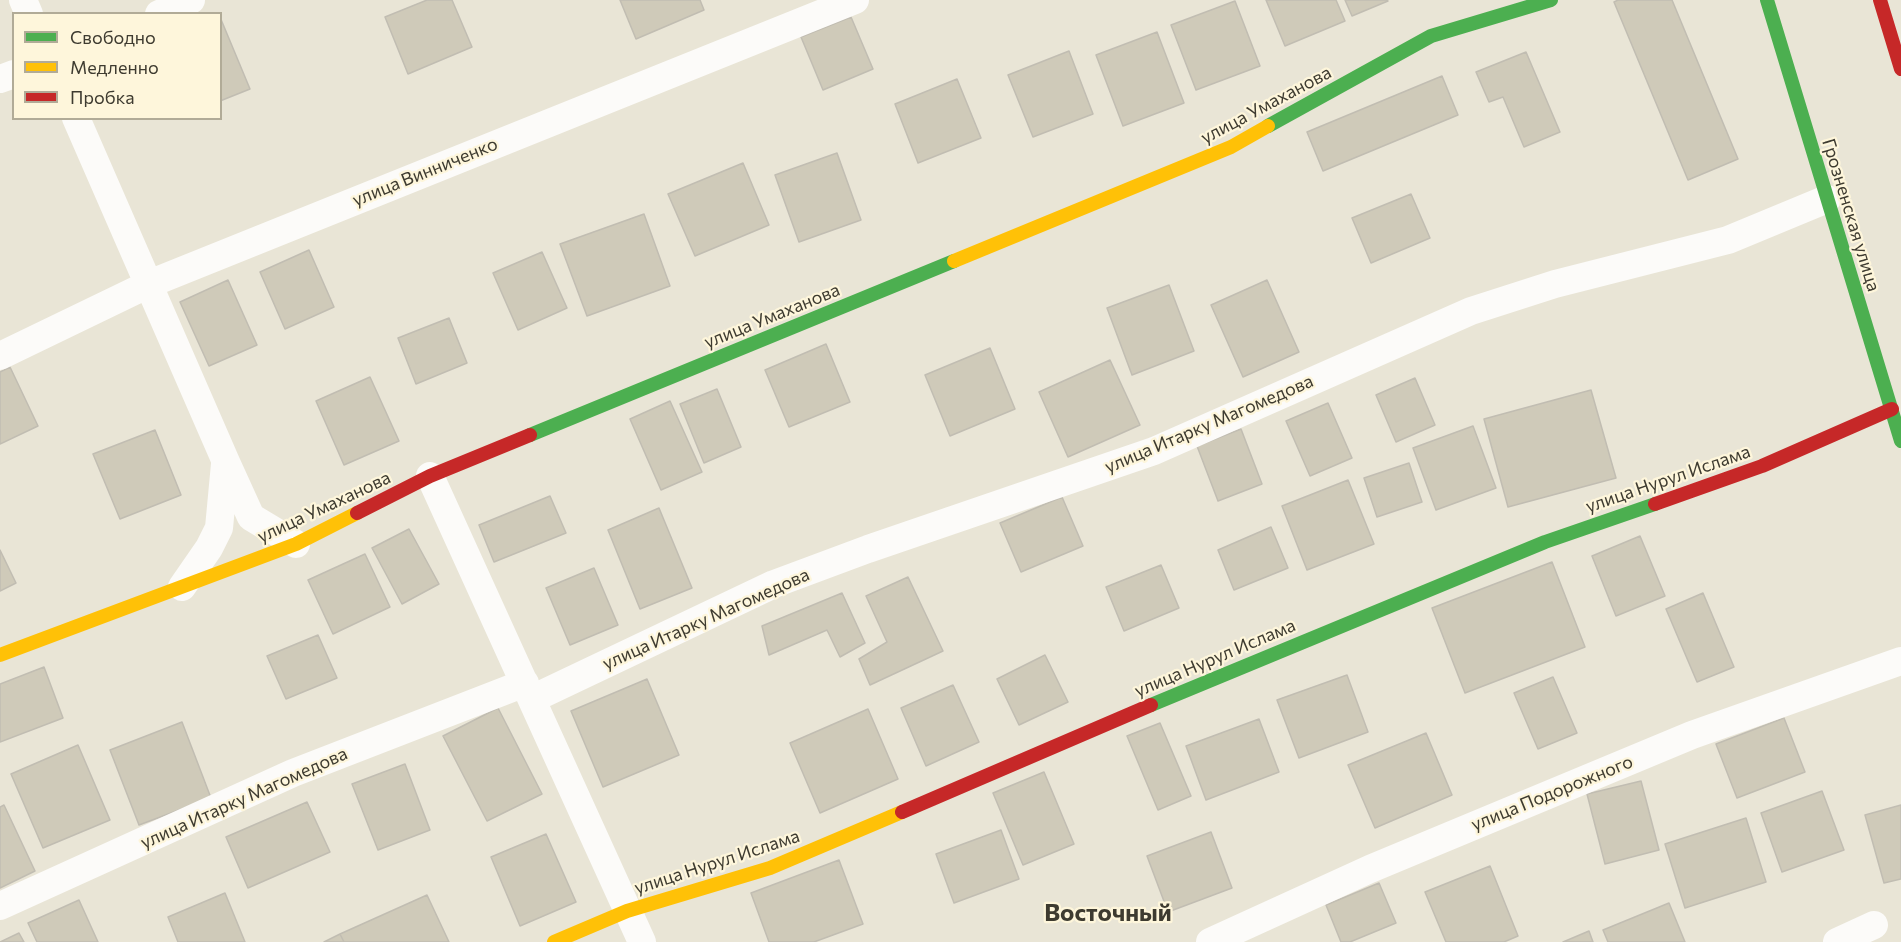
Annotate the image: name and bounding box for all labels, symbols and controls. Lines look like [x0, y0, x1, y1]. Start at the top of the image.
legend [12, 12, 222, 120]
text: Свободно [70, 26, 156, 48]
text: Медленно [70, 56, 159, 78]
street label: улица Умаханова [1197, 62, 1335, 148]
text: Пробка [70, 86, 135, 108]
street label: улица Винниченко [349, 133, 501, 211]
street label: Грозненская улица [1817, 136, 1885, 294]
street label: улица Умаханова [701, 279, 843, 353]
street label: улица Итарку Магомедова [1102, 370, 1316, 478]
street label: улица Нурул Ислама [1583, 441, 1753, 517]
street label: улица Умаханова [254, 467, 394, 547]
street label: улица Итарку Магомедова [599, 564, 813, 674]
street label: улица Нурул Ислама [1131, 614, 1299, 702]
street label: улица Итарку Магомедова [137, 743, 351, 853]
street label: улица Подорожного [1468, 751, 1636, 835]
street label: улица Нурул Ислама [632, 825, 802, 899]
district label: Восточный [1044, 899, 1172, 927]

